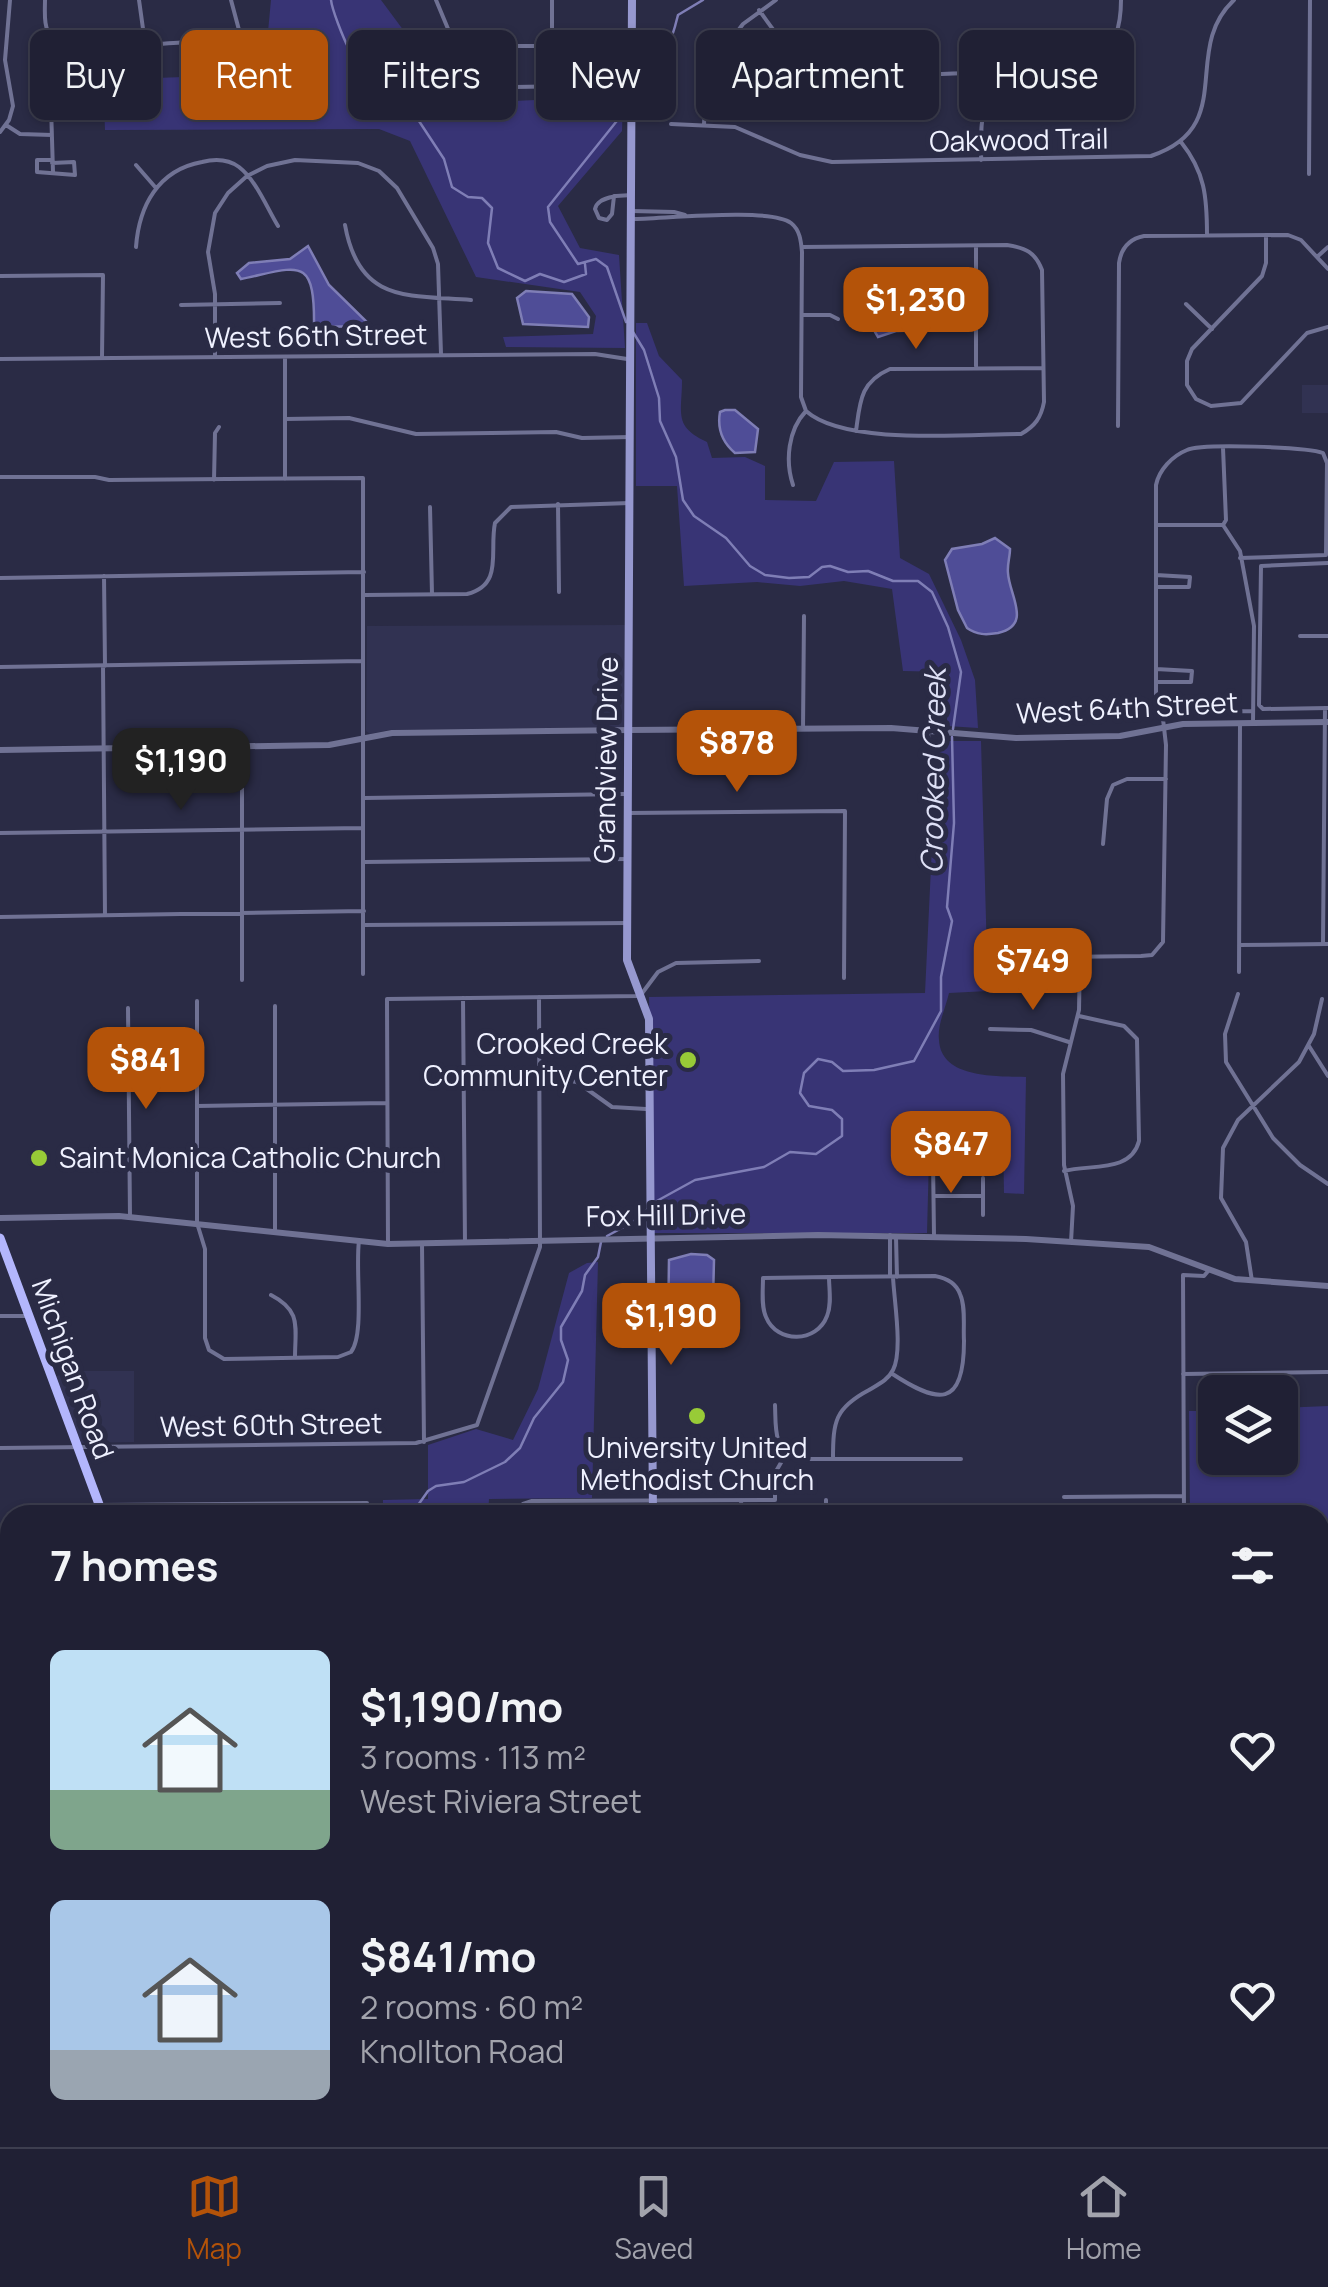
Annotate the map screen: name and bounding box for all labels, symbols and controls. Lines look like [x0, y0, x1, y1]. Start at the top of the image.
chip: Buy [30, 30, 161, 120]
chip: Rent [181, 30, 328, 120]
chip: Filters [348, 30, 516, 120]
chip: New [536, 30, 676, 120]
chip: Apartment [696, 30, 939, 120]
chip: House [959, 30, 1134, 120]
street label: Oakwood Trail [929, 118, 1109, 160]
pin: $1,230 [835, 267, 997, 352]
text: $1,230 [865, 277, 967, 321]
street label: West 66th Street [204, 314, 428, 356]
street label: Grandview Drive [584, 656, 626, 864]
water label: Crooked Creek [910, 664, 955, 874]
street label: West 64th Street [1015, 682, 1239, 732]
pin: $878 [678, 710, 796, 795]
text: $878 [699, 720, 775, 764]
pin: $1,190 [100, 728, 262, 813]
text: $1,190 [134, 738, 228, 782]
pin: $749 [974, 928, 1092, 1013]
text: $749 [996, 938, 1070, 982]
place label: Crooked Creek Community Center [423, 1024, 669, 1094]
pin: $841 [87, 1027, 205, 1112]
text: $841 [109, 1037, 183, 1081]
marker: Crooked Creek Community Center [677, 1049, 699, 1071]
pin: $847 [892, 1111, 1010, 1196]
text: $847 [913, 1121, 989, 1165]
place label: Saint Monica Catholic Church [59, 1138, 441, 1176]
marker: Saint Monica Catholic Church [28, 1147, 50, 1169]
street label: Fox Hill Drive [586, 1194, 746, 1234]
street label: Michigan Road [24, 1273, 124, 1464]
pin: $1,190 [590, 1283, 752, 1368]
text: $1,190 [624, 1293, 718, 1337]
map controls [1198, 1375, 1298, 1475]
button: layers [1198, 1375, 1298, 1475]
street label: West 60th Street [159, 1403, 383, 1445]
marker: University United Methodist Church [686, 1405, 708, 1427]
place label: University United Methodist Church [580, 1428, 814, 1498]
text: 7 homes [50, 1536, 218, 1594]
icon: filters [1225, 1538, 1280, 1593]
text: $1,190/mo [360, 1677, 563, 1735]
icon: home [130, 1690, 250, 1810]
icon: heart [1225, 1723, 1280, 1778]
text: 3 rooms · 113 m² [360, 1735, 586, 1779]
text: West Riviera Street [360, 1779, 642, 1823]
text: $841/mo [360, 1927, 536, 1985]
icon: home [130, 1940, 250, 2060]
icon: heart [1225, 1973, 1280, 2028]
text: 2 rooms · 60 m² [360, 1985, 583, 2029]
text: Knollton Road [360, 2029, 564, 2073]
tab: Map [186, 2169, 242, 2267]
tab: Saved [615, 2169, 693, 2267]
tab: Home [1066, 2169, 1142, 2267]

